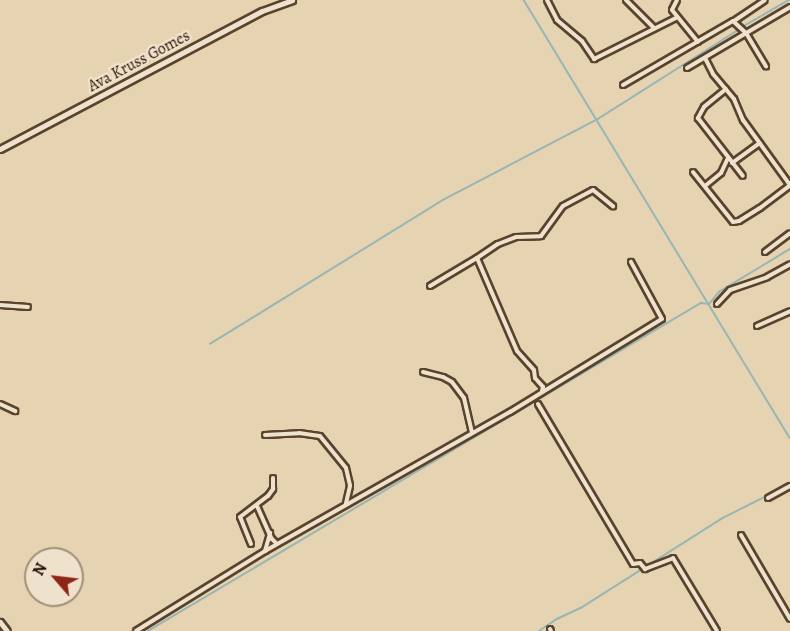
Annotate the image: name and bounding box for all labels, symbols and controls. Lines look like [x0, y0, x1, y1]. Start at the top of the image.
street label: Ava Kruss Gomes [85, 26, 193, 96]
north arrow [24, 547, 84, 607]
text: N [27, 559, 52, 580]

